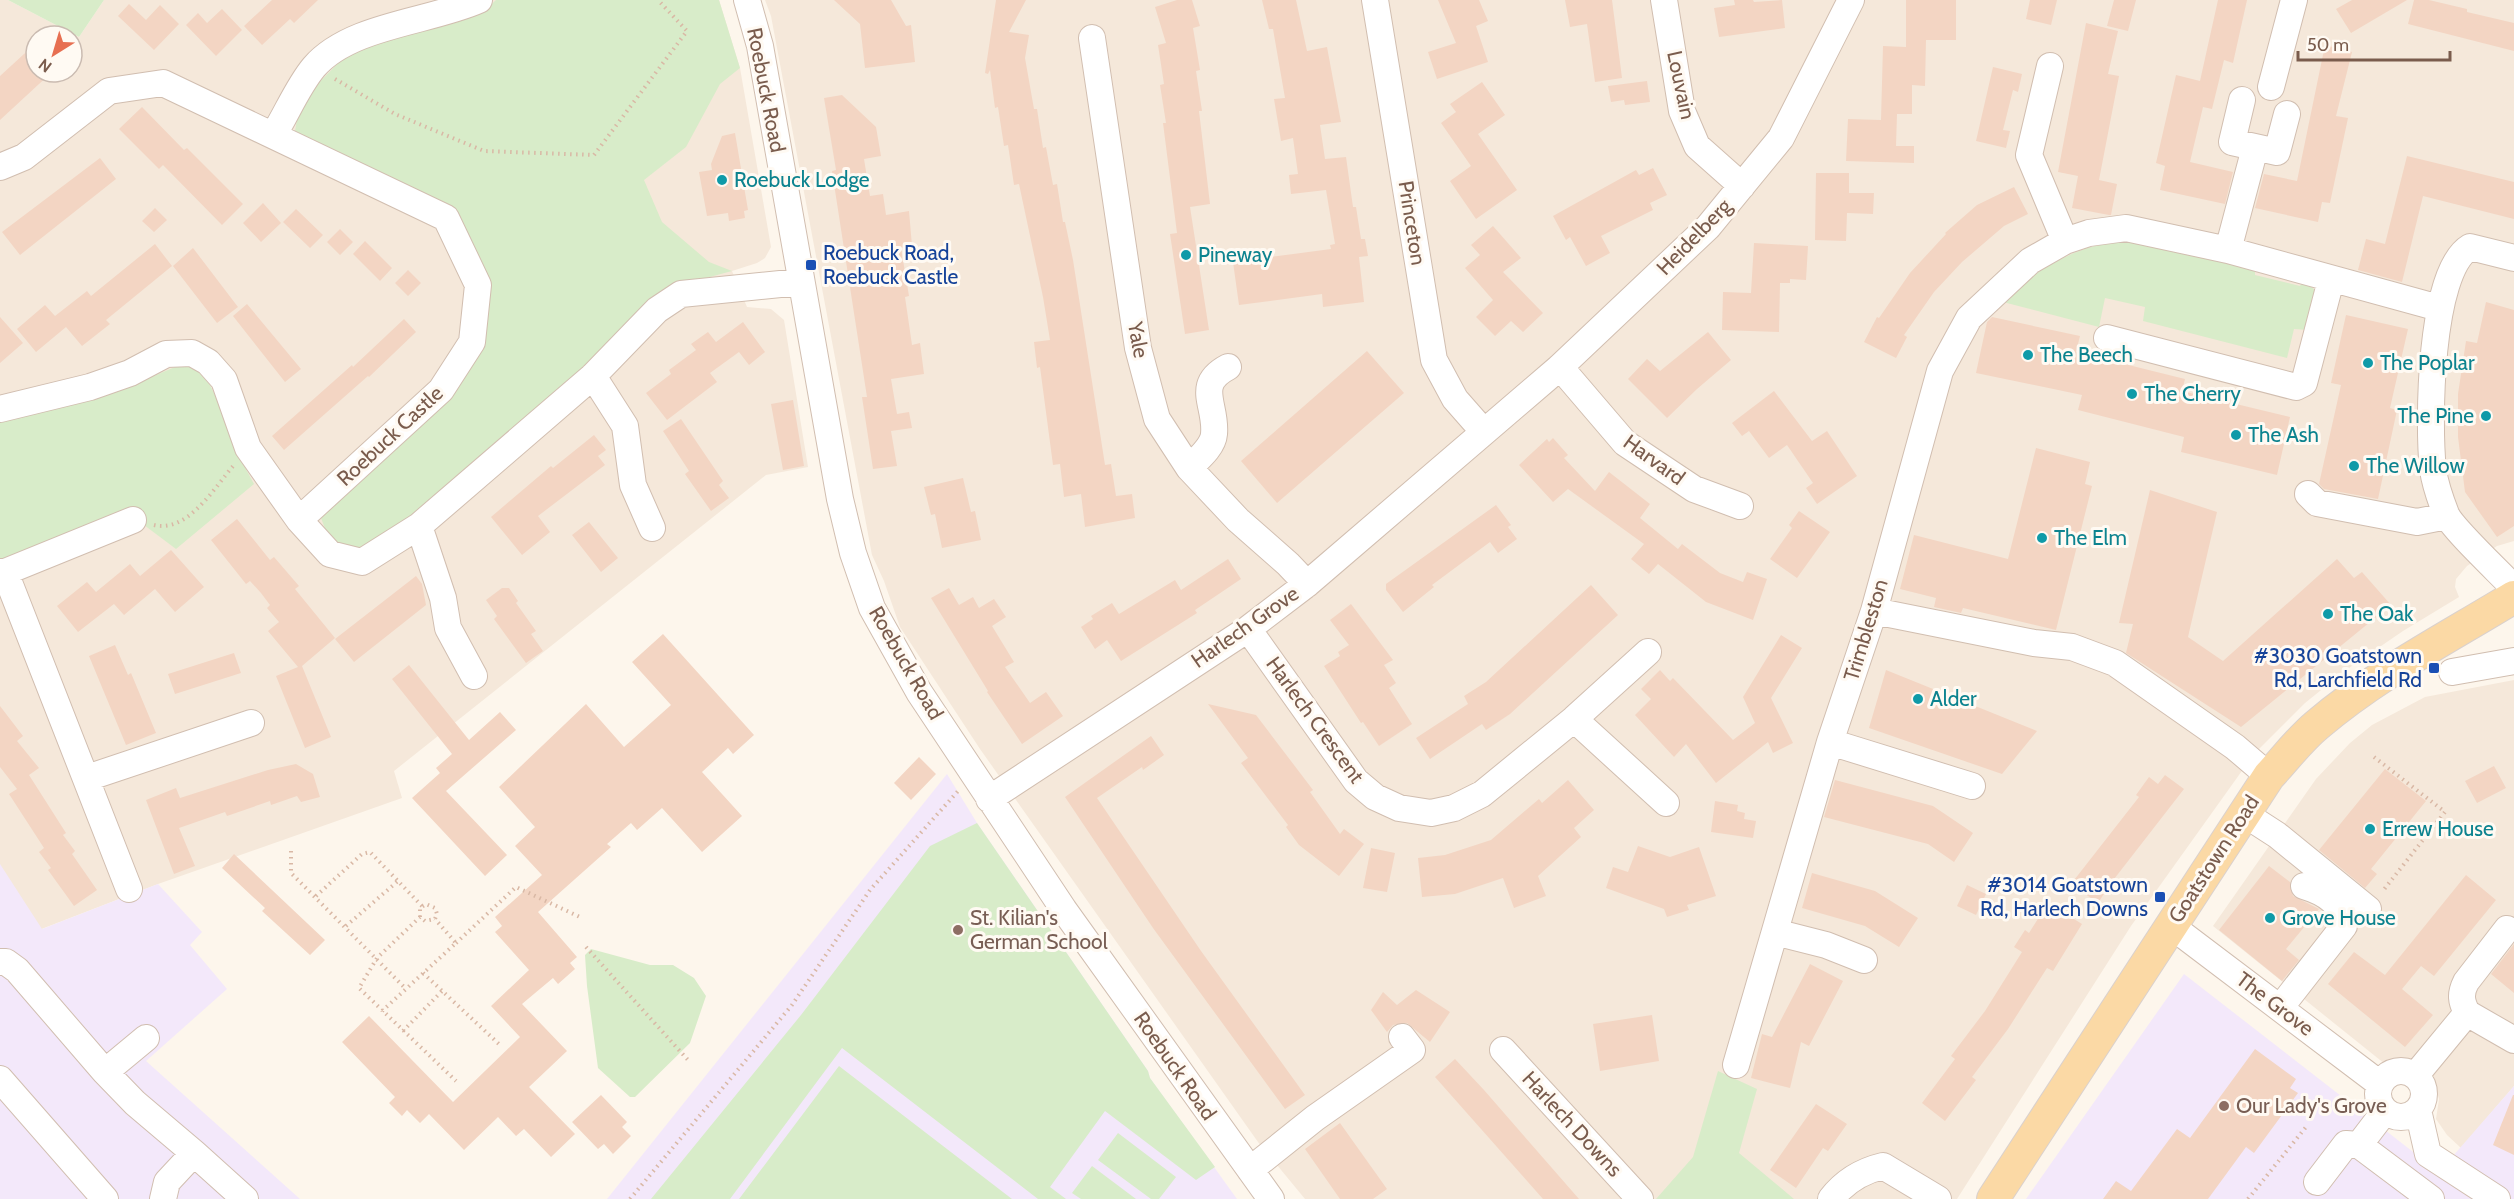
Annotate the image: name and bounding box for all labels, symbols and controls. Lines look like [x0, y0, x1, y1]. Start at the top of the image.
north arrow [24, 24, 84, 84]
scale bar [2298, 24, 2450, 62]
street label: Roebuck Road [742, 25, 791, 154]
text: 50 m [2307, 34, 2349, 56]
street label: Louvain [1662, 48, 1701, 121]
text: N [35, 55, 56, 77]
place label: Roebuck Lodge [734, 167, 870, 192]
marker: Roebuck Lodge [715, 173, 729, 187]
street label: Princeton [1393, 179, 1431, 267]
street label: Heidelberg [1651, 193, 1737, 280]
place label: Roebuck Road, Roebuck Castle [823, 240, 959, 289]
place label: Pineway [1198, 242, 1273, 267]
marker: Pineway [1179, 248, 1193, 262]
marker: Roebuck Road, Roebuck Castle [804, 258, 818, 272]
street label: Yale [1123, 319, 1154, 360]
place label: The Beech [2040, 342, 2133, 367]
marker: The Beech [2021, 348, 2035, 362]
place label: The Poplar [2380, 350, 2475, 375]
marker: The Poplar [2361, 356, 2375, 370]
street label: Roebuck Castle [332, 380, 448, 491]
place label: The Cherry [2144, 381, 2241, 406]
marker: The Cherry [2125, 387, 2139, 401]
place label: The Pine [2397, 403, 2474, 428]
marker: The Pine [2479, 409, 2493, 423]
place label: The Ash [2248, 422, 2319, 447]
marker: The Ash [2229, 428, 2243, 442]
street label: Harvard [1619, 429, 1690, 490]
place label: The Willow [2366, 453, 2465, 478]
marker: The Willow [2347, 459, 2361, 473]
place label: The Elm [2054, 525, 2127, 550]
marker: The Elm [2035, 531, 2049, 545]
street label: Trimbleston [1838, 576, 1893, 684]
street label: Harlech Grove [1186, 580, 1303, 673]
place label: The Oak [2340, 601, 2414, 626]
street label: Roebuck Road [864, 602, 949, 724]
marker: The Oak [2321, 607, 2335, 621]
place label: #3030 Goatstown Rd, Larchfield Rd [2254, 643, 2422, 692]
street label: Harlech Crescent [1261, 652, 1370, 788]
marker: #3030 Goatstown Rd, Larchfield Rd [2427, 661, 2441, 675]
place label: Alder [1930, 686, 1977, 711]
marker: Alder [1911, 692, 1925, 706]
street label: Goatstown Road [2163, 790, 2264, 927]
place label: Errew House [2382, 816, 2494, 841]
marker: Errew House [2363, 822, 2377, 836]
place label: #3014 Goatstown Rd, Harlech Downs [1980, 872, 2148, 921]
marker: #3014 Goatstown Rd, Harlech Downs [2153, 890, 2167, 904]
place label: St. Kilian's German School [970, 905, 1108, 954]
place label: Grove House [2282, 905, 2396, 930]
marker: Grove House [2263, 911, 2277, 925]
marker: St. Kilian's German School [951, 923, 965, 937]
street label: The Grove [2232, 966, 2319, 1041]
street label: Roebuck Road [1129, 1007, 1222, 1125]
street label: Harlech Downs [1517, 1066, 1628, 1182]
place label: Our Lady's Grove [2236, 1093, 2387, 1118]
marker: Our Lady's Grove [2217, 1099, 2231, 1113]

